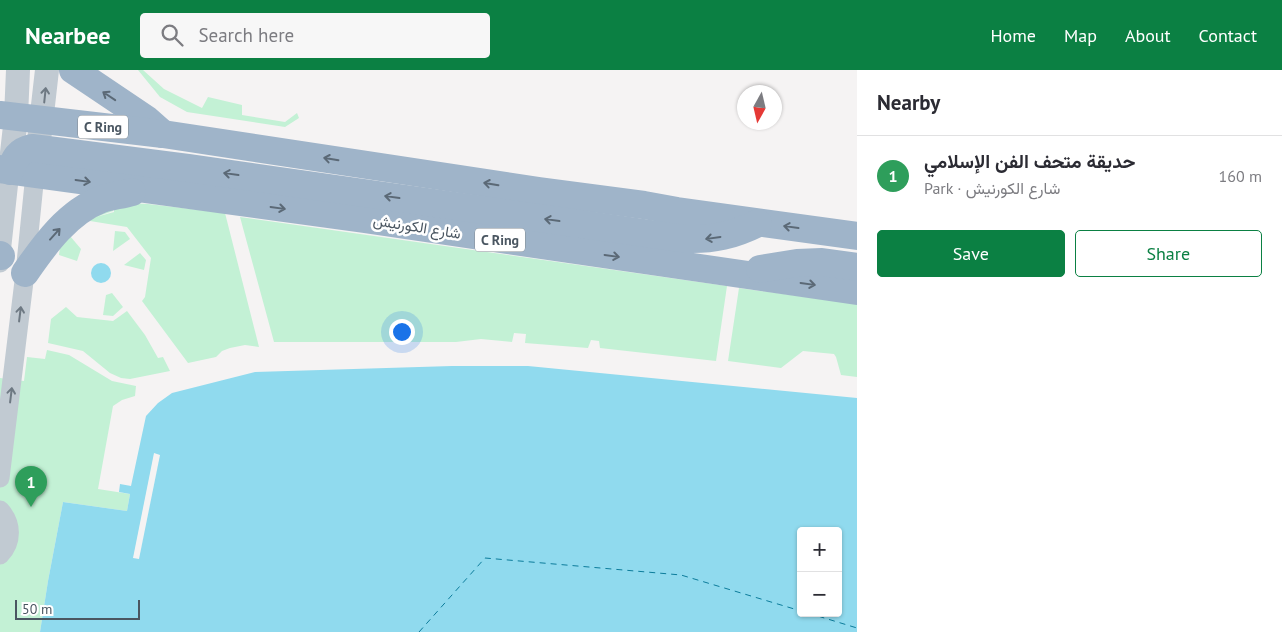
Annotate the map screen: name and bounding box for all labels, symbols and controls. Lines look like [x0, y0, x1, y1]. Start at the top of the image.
search box [140, 13, 490, 58]
text: Nearbee [25, 20, 110, 51]
icon: search [158, 21, 186, 49]
text: Search here [198, 23, 294, 47]
text: Home [990, 24, 1036, 47]
text: Map [1064, 24, 1097, 47]
text: About [1125, 24, 1171, 47]
text: Contact [1199, 24, 1257, 47]
north arrow [737, 85, 782, 130]
one-way arrow [40, 88, 50, 104]
text: Nearby [877, 89, 940, 116]
one-way arrow [103, 91, 117, 101]
road number: C Ring [78, 116, 128, 138]
text: حديقة متحف الفن الإسلامي [924, 149, 1135, 173]
one-way arrow [323, 154, 339, 164]
text: 1 [888, 166, 898, 186]
text: 160 m [1219, 166, 1262, 186]
one-way arrow [223, 169, 239, 179]
one-way arrow [75, 177, 91, 187]
text: Park · شارع الكورنيش [924, 178, 1060, 198]
one-way arrow [484, 179, 500, 189]
one-way arrow [384, 192, 400, 202]
one-way arrow [270, 203, 286, 213]
street label: شارع الكورنيش [371, 210, 463, 245]
one-way arrow [545, 215, 561, 225]
one-way arrow [784, 222, 800, 232]
one-way arrow [49, 228, 60, 241]
road number: C Ring [475, 228, 525, 252]
button: Save [877, 230, 1065, 277]
button: Share [1075, 230, 1262, 277]
one-way arrow [706, 234, 722, 244]
one-way arrow [604, 251, 620, 261]
one-way arrow [800, 279, 816, 289]
one-way arrow [15, 307, 25, 323]
your location [389, 319, 415, 345]
one-way arrow [6, 387, 16, 403]
pin: 1 [15, 466, 47, 507]
map controls [797, 527, 842, 617]
button: + [797, 527, 842, 572]
button: − [797, 572, 842, 617]
scale bar [15, 597, 140, 620]
text: 50 m [22, 600, 52, 618]

